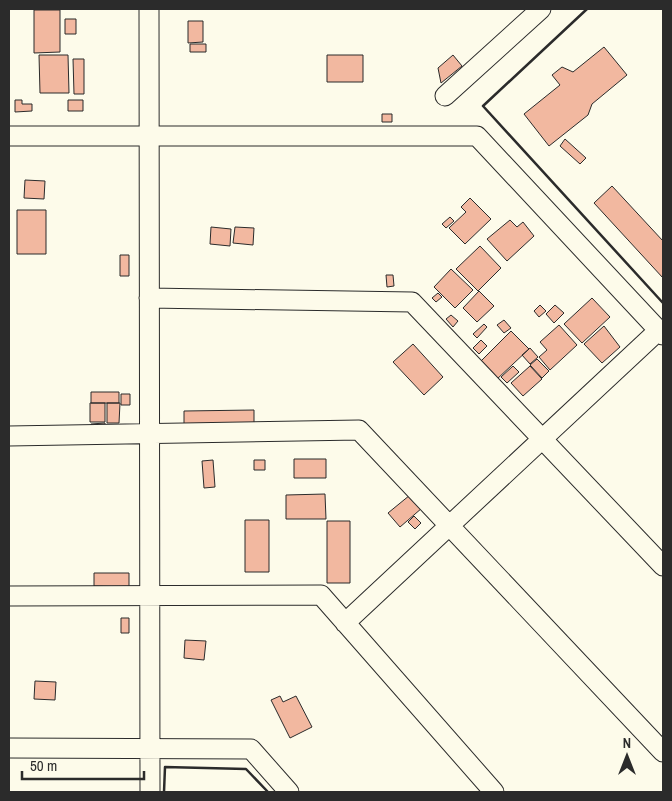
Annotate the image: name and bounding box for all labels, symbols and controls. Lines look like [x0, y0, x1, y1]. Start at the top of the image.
north arrow [602, 731, 652, 781]
text: N [623, 734, 631, 752]
scale bar [22, 748, 145, 780]
text: 50 m [30, 755, 57, 776]

